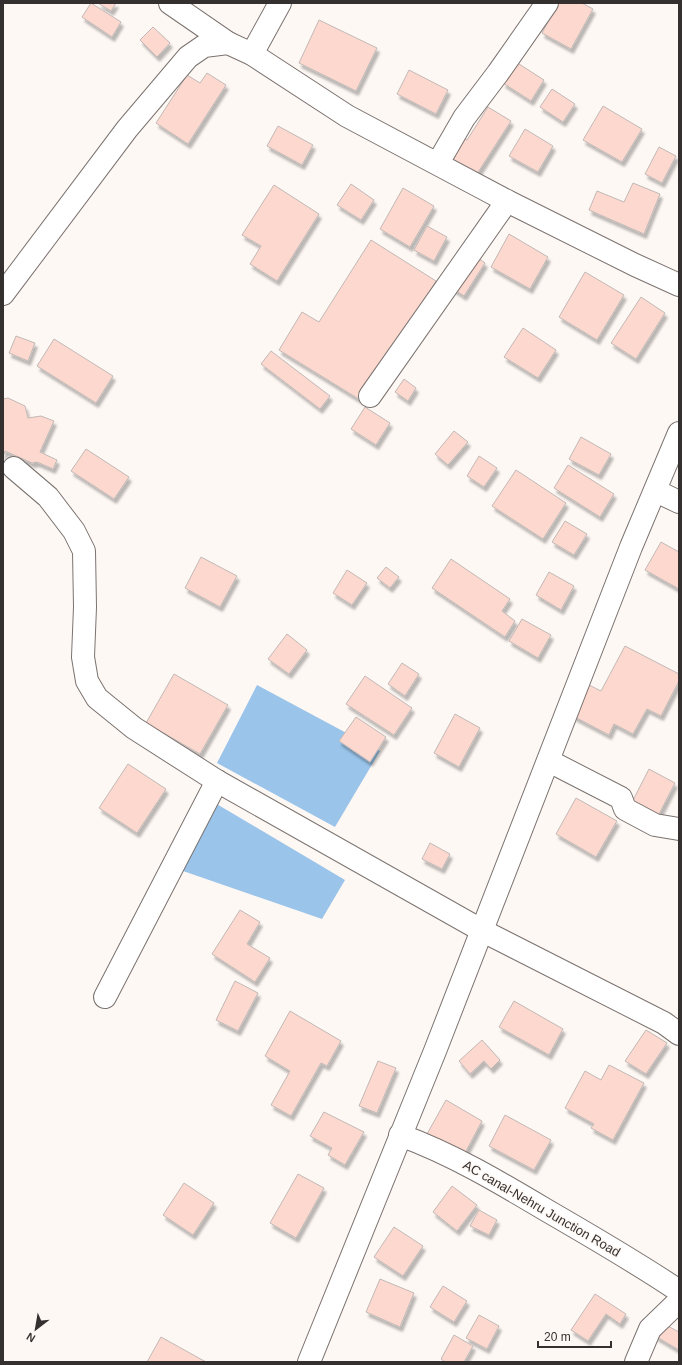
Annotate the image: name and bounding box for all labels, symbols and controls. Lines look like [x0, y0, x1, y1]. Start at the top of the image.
street label: AC canal-Nehru Junction Road [460, 1157, 623, 1260]
north arrow [16, 1309, 56, 1349]
scale bar [538, 1323, 611, 1349]
text: N [24, 1330, 37, 1345]
text: 20 m [544, 1330, 571, 1344]

